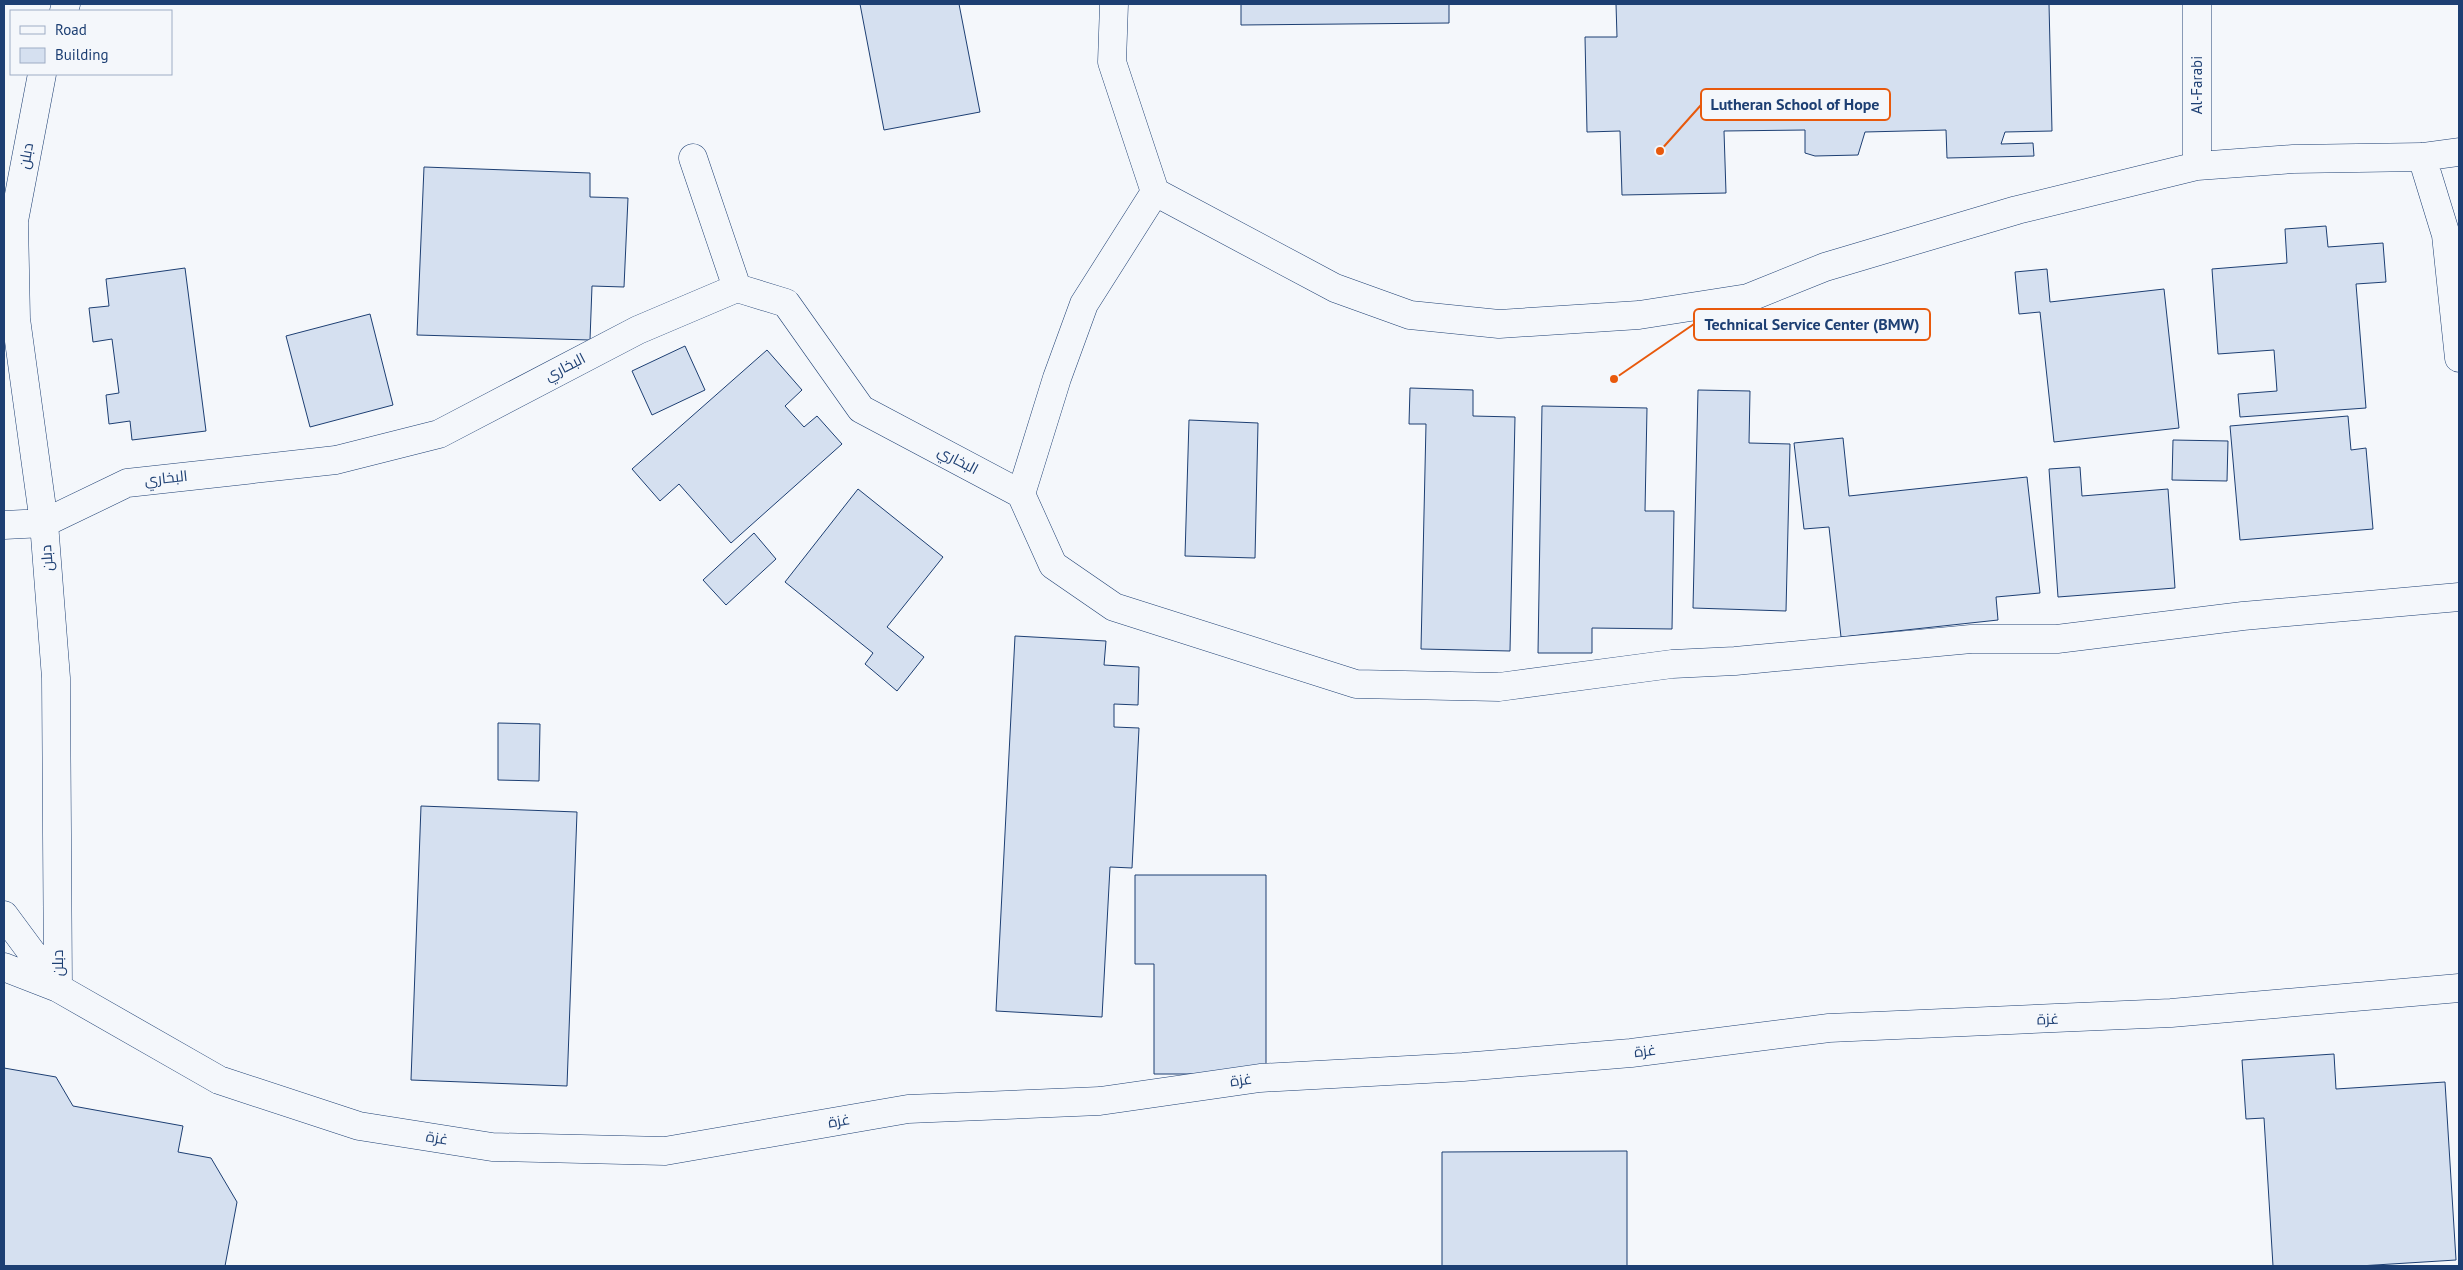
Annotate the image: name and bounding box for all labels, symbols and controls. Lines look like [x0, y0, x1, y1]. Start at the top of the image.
legend [10, 10, 172, 75]
text: Road [55, 20, 87, 39]
text: Building [55, 45, 109, 64]
street label: Al-Farabi [2187, 56, 2206, 114]
callout: Lutheran School of Hope [1701, 89, 1890, 120]
text: Lutheran School of Hope [1710, 94, 1880, 114]
street label: دبلن [14, 141, 38, 171]
callout: Technical Service Center (BMW) [1694, 309, 1930, 340]
text: Technical Service Center (BMW) [1704, 314, 1920, 334]
street label: البخاري [541, 348, 590, 388]
street label: البخاري [933, 441, 982, 481]
street label: البخاري [143, 466, 189, 492]
street label: دبلن [36, 544, 58, 572]
street label: دبلن [48, 950, 68, 976]
street label: غزة [2037, 1009, 2059, 1028]
street label: غزة [1633, 1040, 1657, 1061]
street label: غزة [1229, 1069, 1253, 1090]
street label: غزة [826, 1109, 851, 1132]
street label: غزة [425, 1126, 449, 1149]

